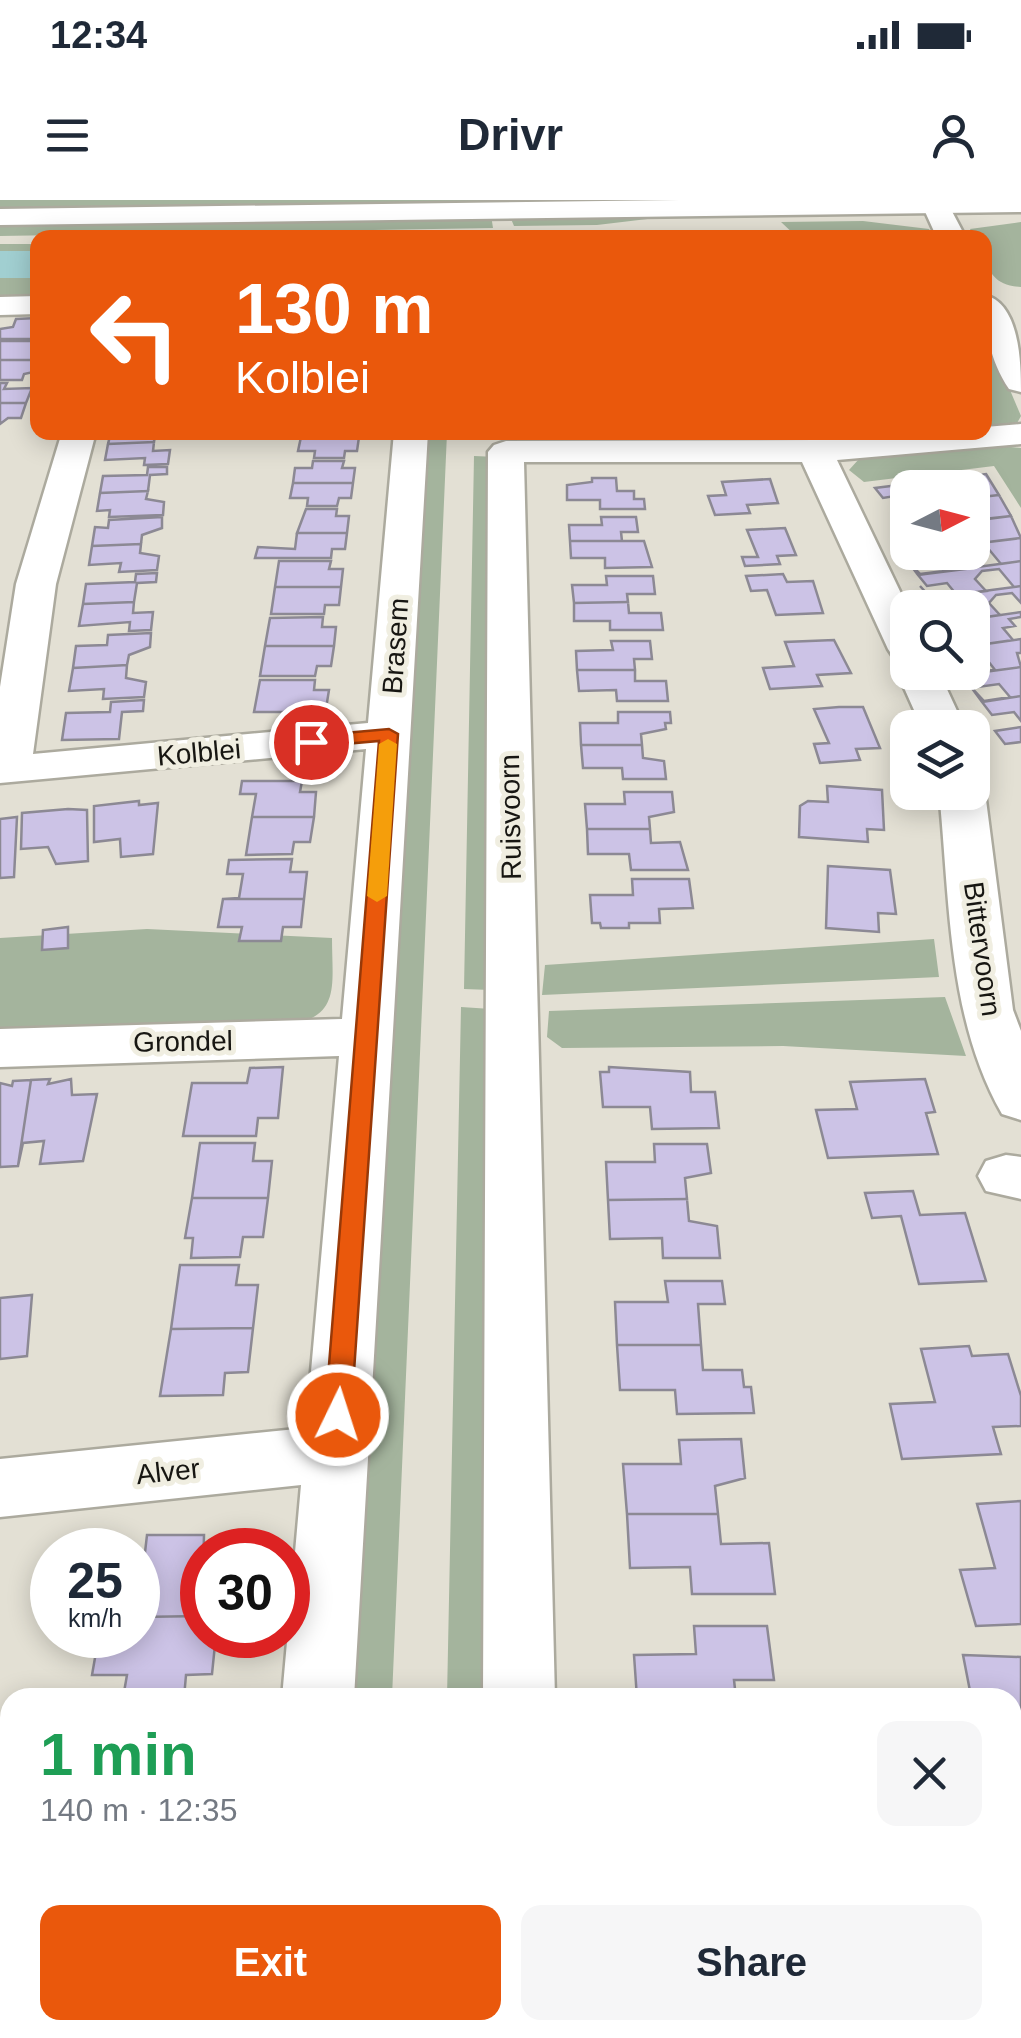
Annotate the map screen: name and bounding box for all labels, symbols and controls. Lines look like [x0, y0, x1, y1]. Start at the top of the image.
text: 12:34 [50, 14, 147, 56]
icon: menu [40, 108, 95, 163]
icon: person [926, 108, 981, 163]
text: Drivr [458, 109, 563, 160]
icon: left [70, 270, 200, 400]
text: 130 m [235, 270, 433, 348]
text: Kolblei [235, 352, 370, 403]
north arrow [890, 470, 990, 570]
map controls [890, 470, 990, 810]
button: search [890, 590, 990, 690]
street label: Brasem [377, 597, 414, 695]
pin [269, 700, 354, 785]
button: layers [890, 710, 990, 810]
icon: arrive [284, 715, 339, 770]
street label: Kolblei [156, 733, 242, 772]
street label: Ruisvoorn [494, 754, 527, 880]
street label: Bittervoorn [958, 880, 1007, 1018]
street label: Grondel [133, 1025, 233, 1058]
position arrow [286, 1363, 390, 1467]
street label: Alver [135, 1453, 201, 1490]
speed limit sign: 30 [180, 1528, 310, 1658]
text: 25 [67, 1553, 123, 1609]
text: km/h [68, 1604, 122, 1632]
text: 1 min [40, 1721, 197, 1788]
button: close [877, 1721, 982, 1826]
text: 140 m · 12:35 [40, 1792, 237, 1828]
button: Exit [40, 1905, 501, 2020]
button: Share [521, 1905, 982, 2020]

